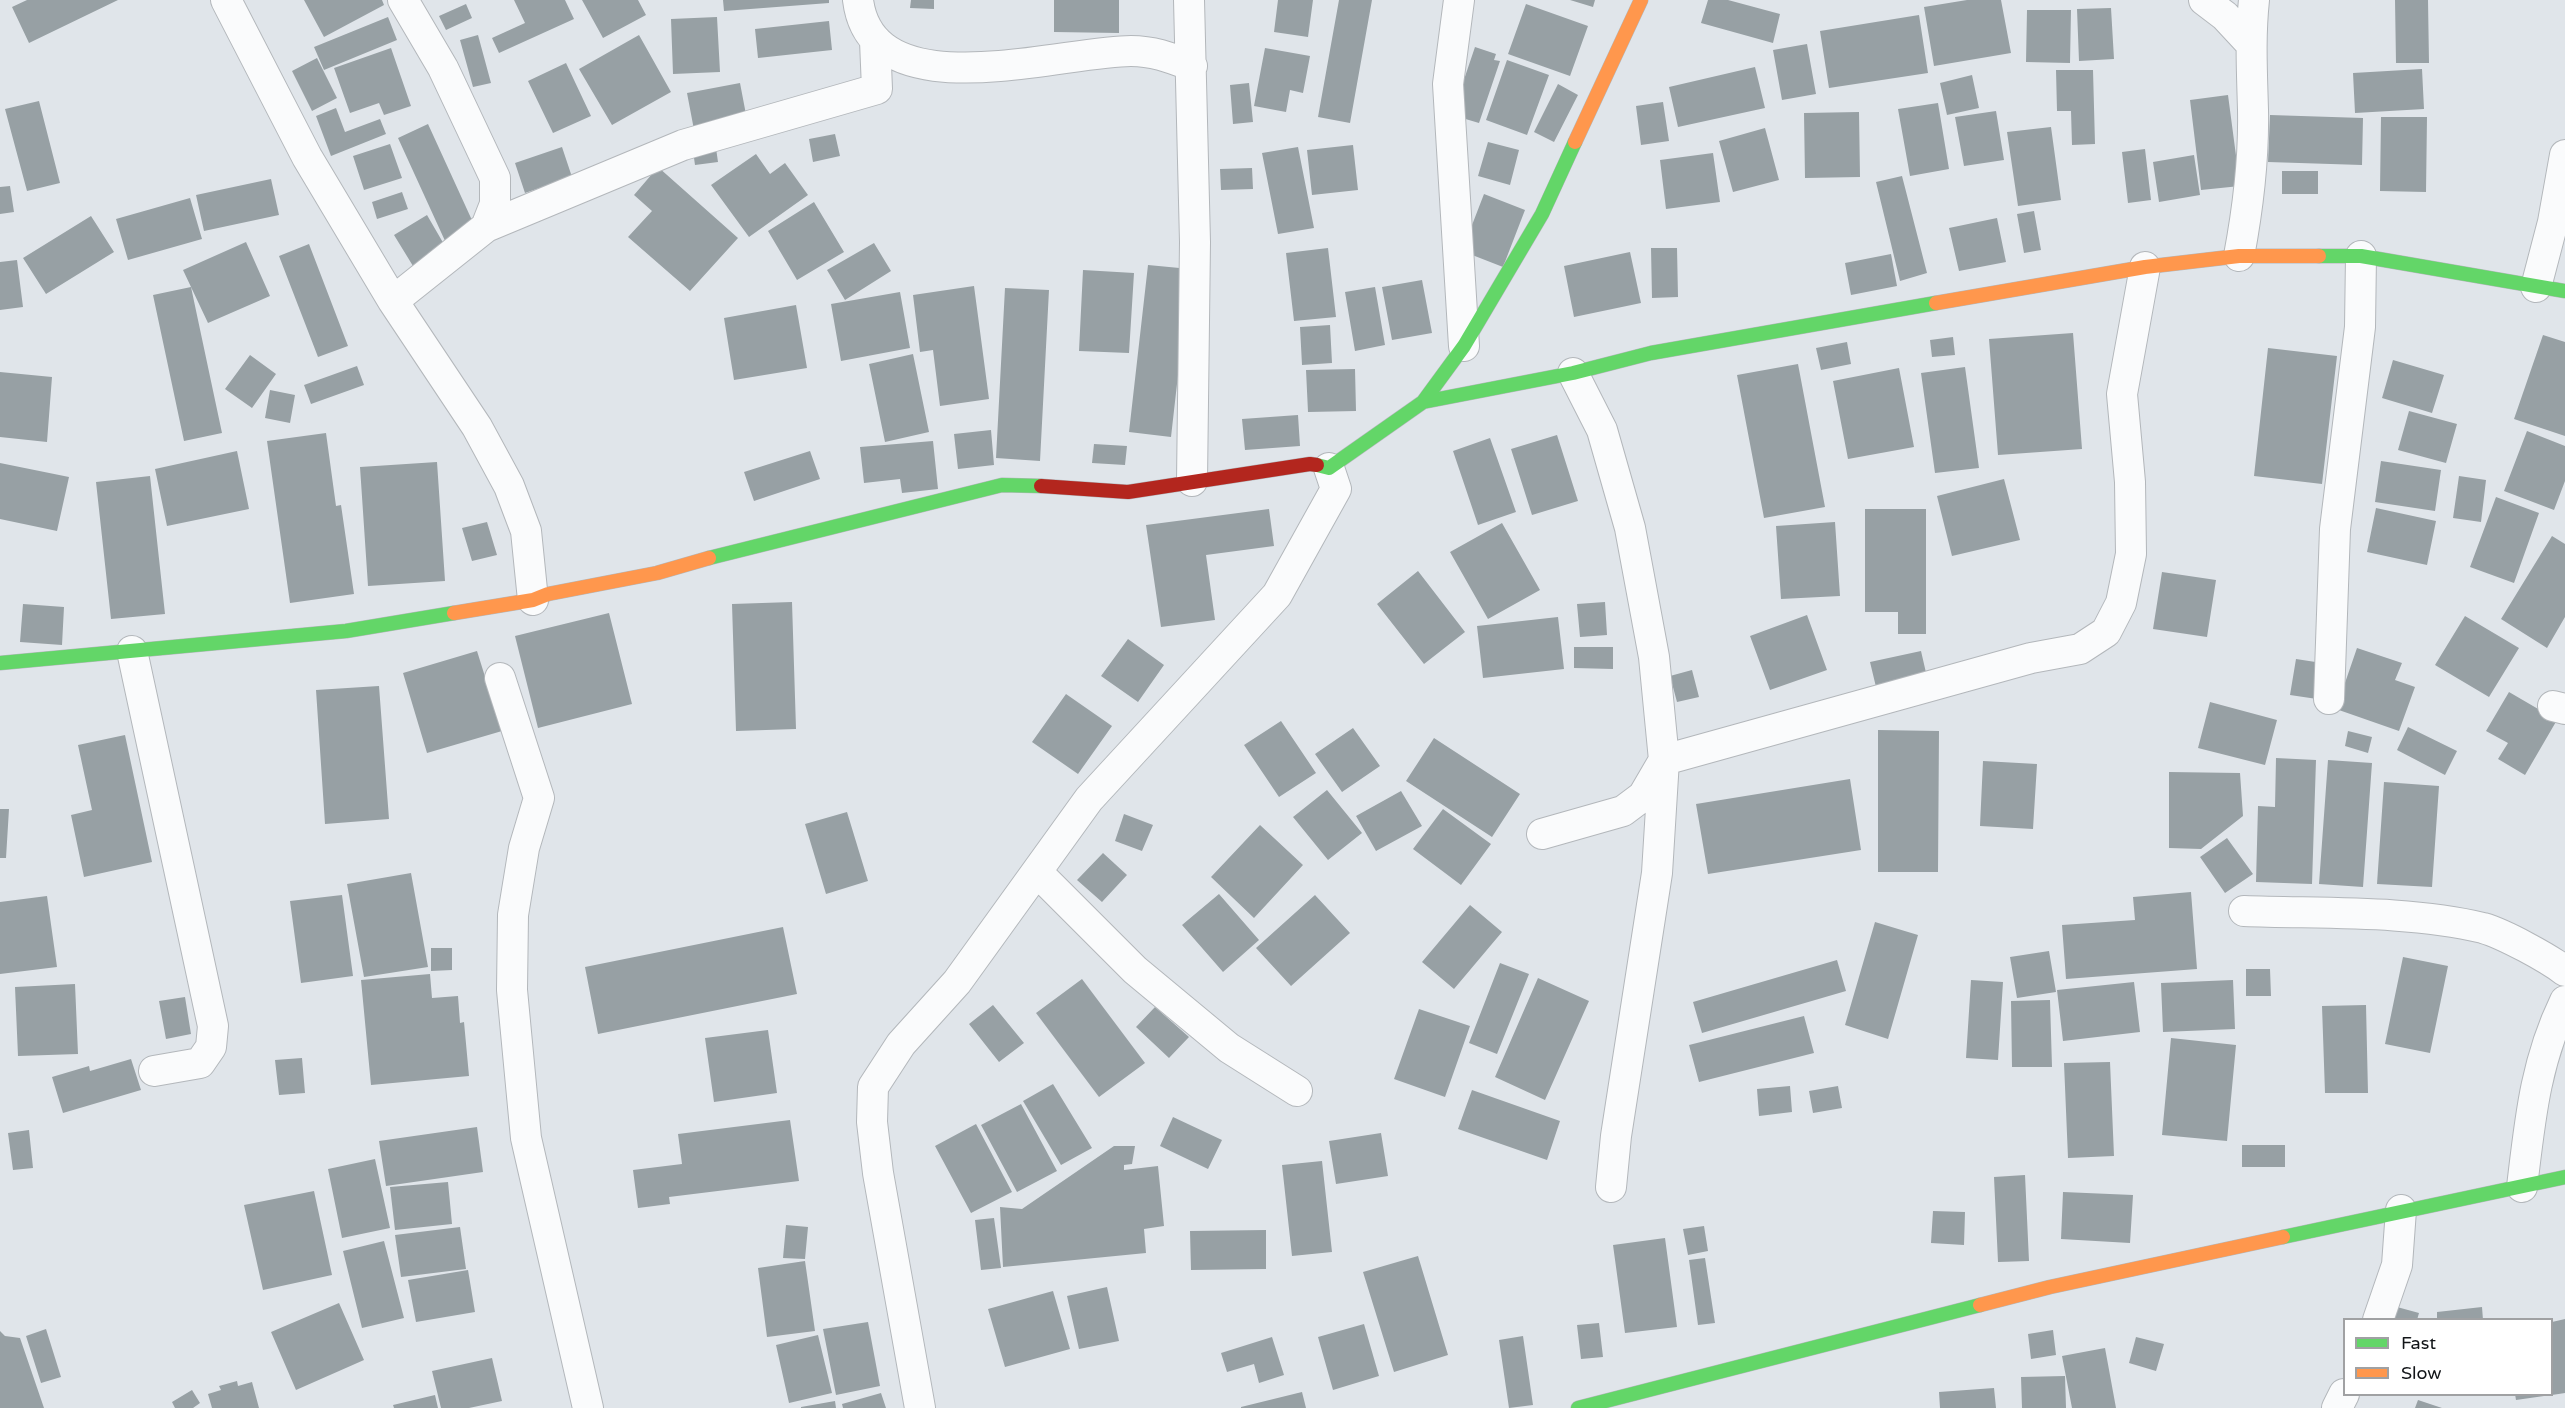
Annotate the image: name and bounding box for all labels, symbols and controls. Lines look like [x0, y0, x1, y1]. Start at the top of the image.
legend [2343, 1318, 2553, 1396]
text: Fast [2401, 1332, 2436, 1354]
text: Slow [2401, 1362, 2442, 1384]

